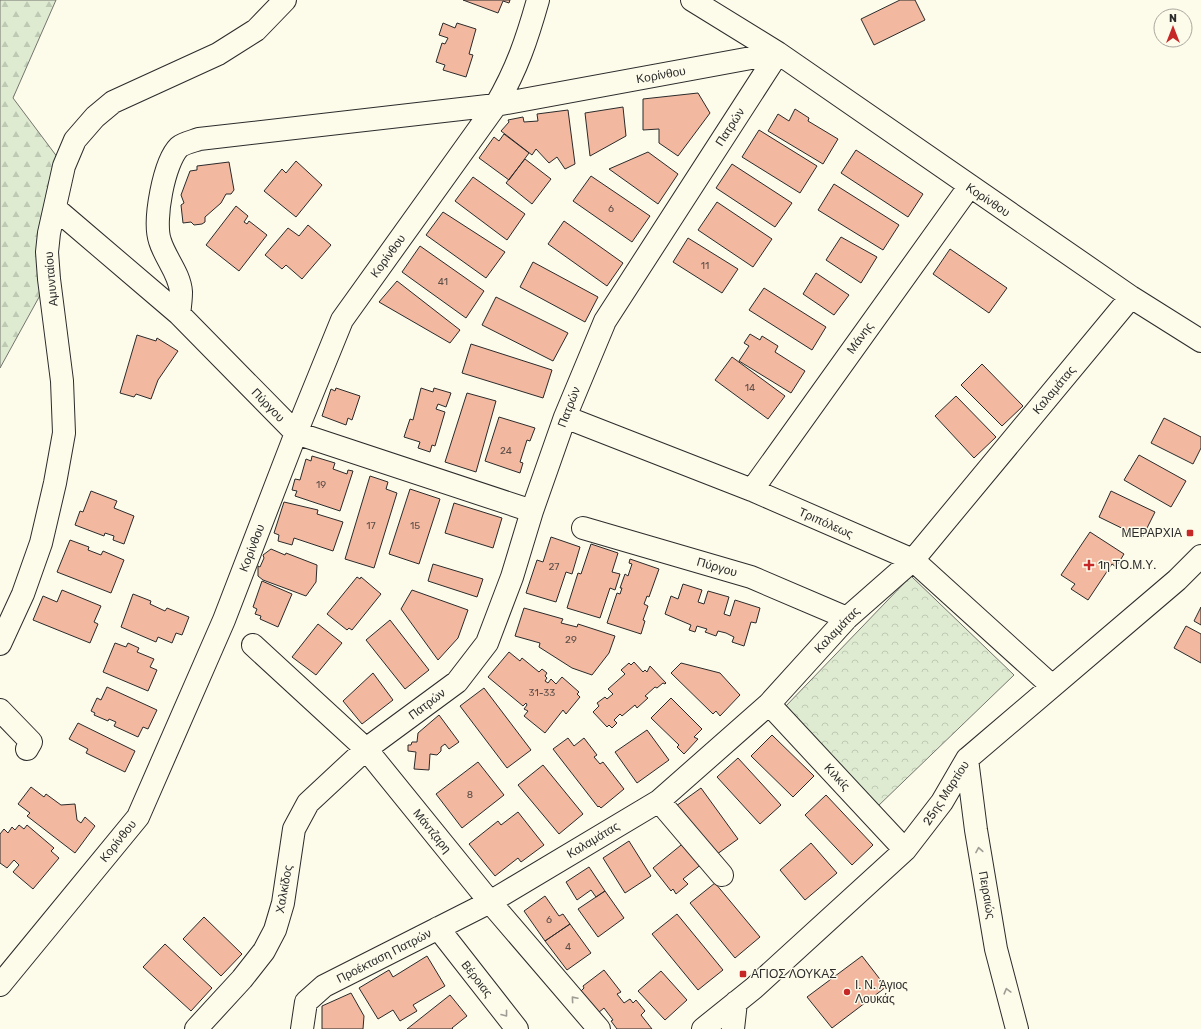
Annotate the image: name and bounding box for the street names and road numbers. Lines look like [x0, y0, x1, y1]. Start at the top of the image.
street label: Κορίνθου [635, 64, 687, 86]
street label: Πατρών [713, 105, 747, 149]
street label: Κορίνθου [963, 180, 1013, 220]
street label: Κορίνθου [368, 232, 408, 280]
street label: Αμυνταίου [42, 251, 60, 307]
street label: Μάνης [844, 319, 876, 356]
street label: Καλαμάτας [1030, 363, 1078, 417]
street label: Πύργου [249, 385, 287, 425]
street label: Πατρών [555, 385, 583, 429]
street label: Τριπόλεως [797, 505, 856, 541]
street label: Κορίνθου [237, 522, 267, 574]
street label: Πύργου [695, 555, 739, 579]
street label: Καλαμάτας [812, 604, 863, 656]
street label: Πατρών [406, 686, 448, 722]
street label: 25ης Μαρτίου [920, 758, 972, 828]
street label: Κιλκίς [821, 761, 853, 793]
street label: Μάντζαρη [410, 806, 454, 856]
street label: Κορίνθου [97, 817, 139, 865]
street label: Καλαμάτας [564, 819, 622, 861]
street label: Χαλκίδος [273, 864, 295, 914]
street label: Πειραιώς [976, 870, 998, 920]
street label: Προέκταση Πατρών [334, 926, 434, 986]
street label: Βέροιας [458, 958, 496, 1000]

